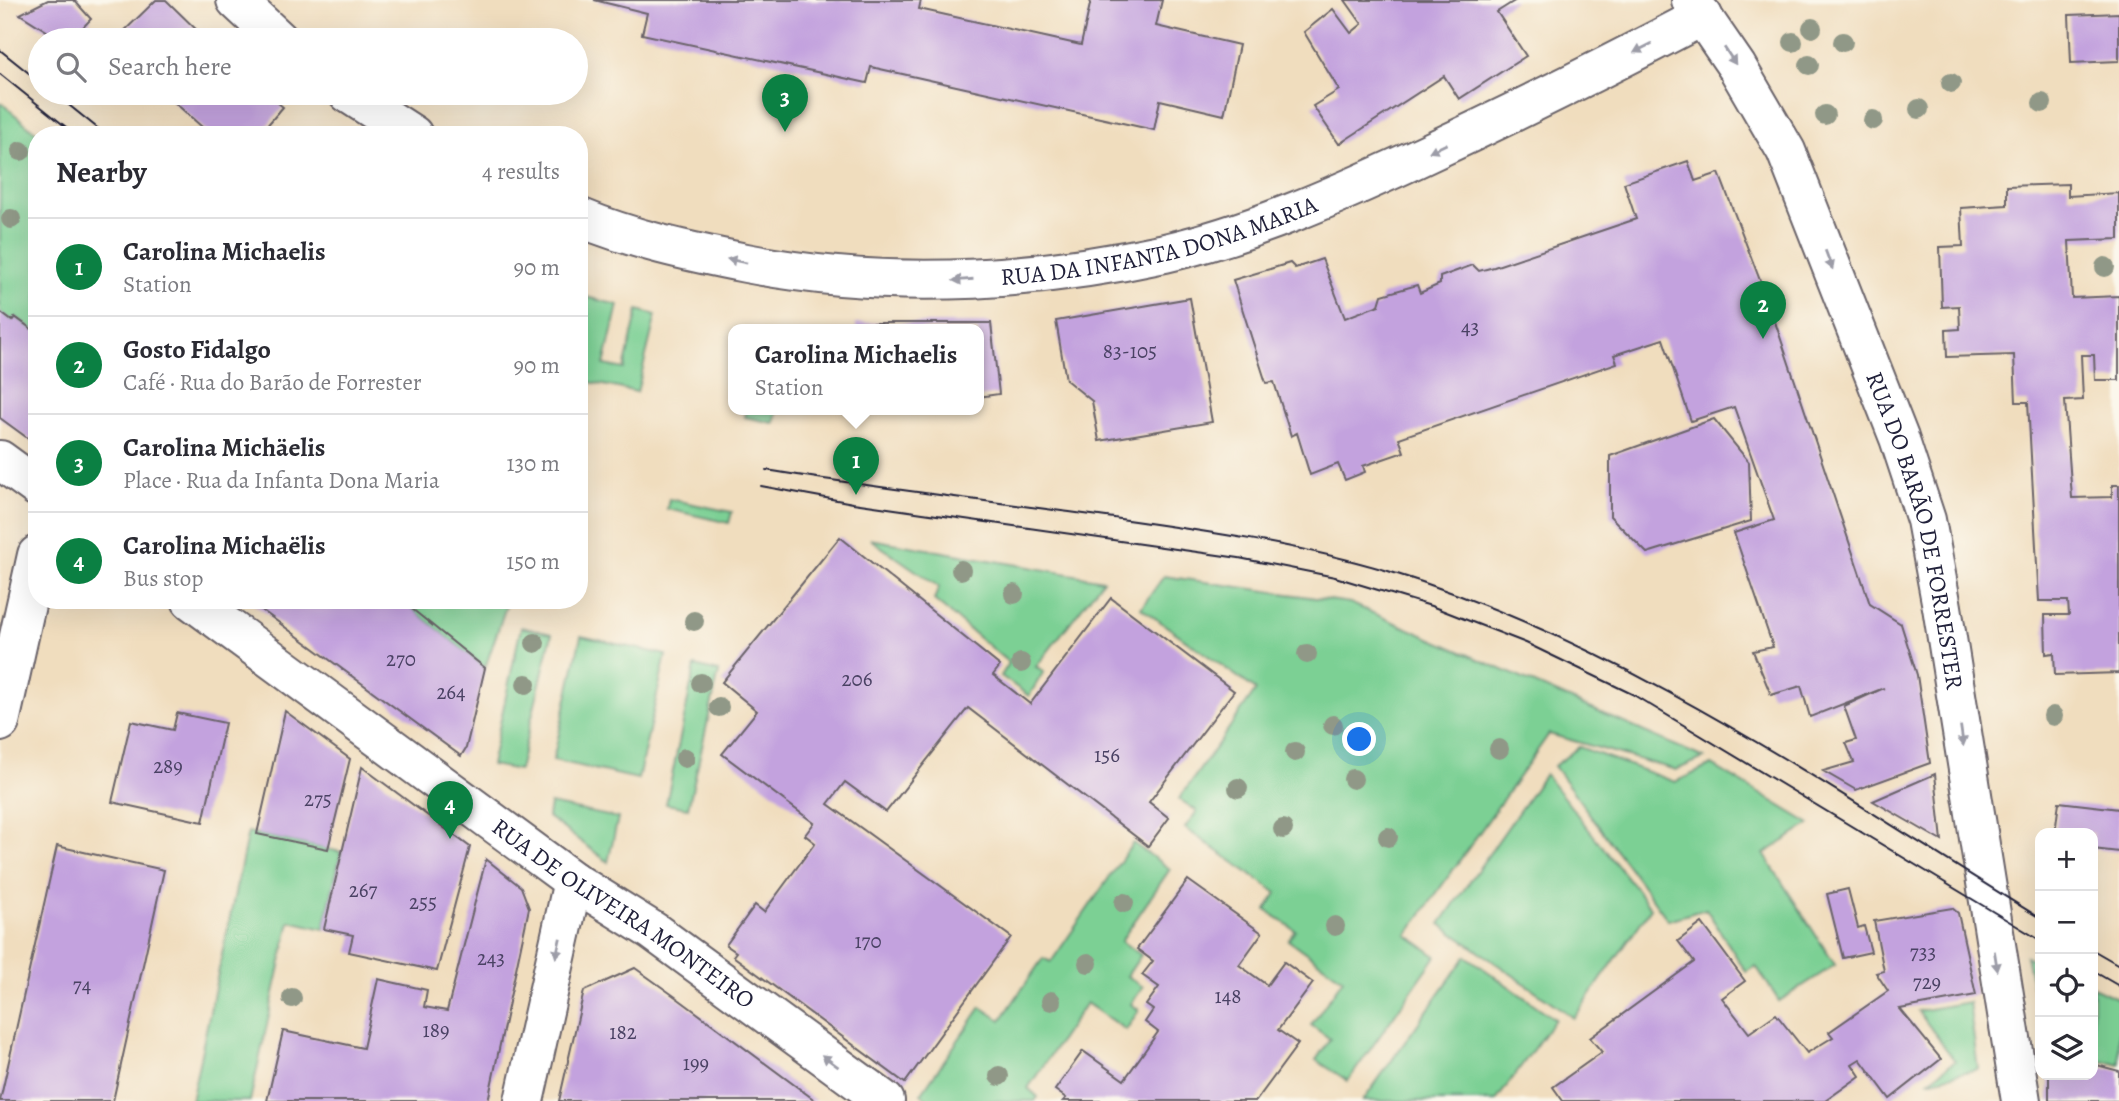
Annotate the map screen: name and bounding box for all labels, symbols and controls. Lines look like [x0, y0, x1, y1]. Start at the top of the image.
search box [28, 28, 588, 105]
one-way arrow [1633, 42, 1653, 53]
one-way arrow [1723, 47, 1737, 65]
icon: search [52, 48, 90, 86]
text: Search here [108, 49, 232, 84]
pin: 3 [762, 74, 808, 132]
one-way arrow [1428, 143, 1449, 154]
text: Nearby [56, 152, 147, 192]
text: 4 results [482, 156, 560, 187]
street label: RUA DA INFANTA DONA MARIA [999, 188, 1323, 293]
text: Carolina Michaelis [123, 234, 326, 269]
one-way arrow [1824, 249, 1835, 270]
text: 1 [75, 252, 83, 283]
text: 90 m [514, 252, 560, 283]
one-way arrow [726, 255, 748, 266]
text: Station [123, 269, 192, 300]
one-way arrow [952, 275, 974, 286]
pin: 2 [1740, 281, 1786, 339]
house number: 43 [1461, 313, 1479, 341]
popup [728, 324, 984, 415]
text: Gosto Fidalgo [123, 332, 271, 367]
text: Carolina Michaelis [755, 337, 957, 372]
house number: 83-105 [1103, 337, 1157, 365]
text: 2 [73, 350, 85, 381]
text: 90 m [514, 350, 560, 381]
text: Café · Rua do Barão de Forrester [123, 367, 422, 398]
street label: RUA DO BARÃO DE FORRESTER [1858, 367, 1971, 692]
text: Station [755, 372, 823, 403]
text: Carolina Michäelis [123, 430, 325, 465]
pin: 1 [833, 437, 879, 495]
text: 3 [74, 448, 84, 479]
text: 130 m [507, 448, 560, 479]
text: Place · Rua da Infanta Dona Maria [123, 465, 440, 496]
text: Carolina Michaëlis [123, 528, 326, 563]
text: 4 [74, 546, 84, 577]
text: 150 m [506, 546, 560, 577]
text: Bus stop [123, 563, 203, 594]
house number: 270 [386, 645, 416, 673]
house number: 206 [842, 665, 873, 693]
house number: 264 [436, 678, 466, 706]
your location [1342, 722, 1376, 756]
one-way arrow [1956, 725, 1967, 747]
house number: 156 [1094, 741, 1120, 769]
house number: 289 [153, 752, 183, 780]
pin: 4 [427, 781, 473, 839]
house number: 275 [304, 785, 332, 813]
street label: RUA DE OLIVEIRA MONTEIRO [485, 811, 761, 1016]
map controls [2035, 828, 2098, 1080]
button: + [2035, 828, 2098, 891]
house number: 267 [349, 876, 377, 904]
house number: 255 [409, 888, 437, 916]
button: − [2035, 891, 2098, 954]
house number: 170 [854, 927, 882, 955]
one-way arrow [552, 937, 563, 959]
house number: 733 [1910, 938, 1936, 966]
house number: 243 [477, 944, 505, 972]
one-way arrow [1991, 950, 2002, 972]
button: locate [2035, 954, 2098, 1017]
house number: 729 [1913, 968, 1941, 996]
house number: 74 [73, 971, 91, 999]
house number: 148 [1215, 982, 1241, 1010]
house number: 189 [423, 1016, 449, 1044]
button: layers [2035, 1017, 2098, 1080]
house number: 182 [609, 1018, 637, 1046]
house number: 199 [683, 1049, 709, 1077]
one-way arrow [821, 1054, 839, 1068]

